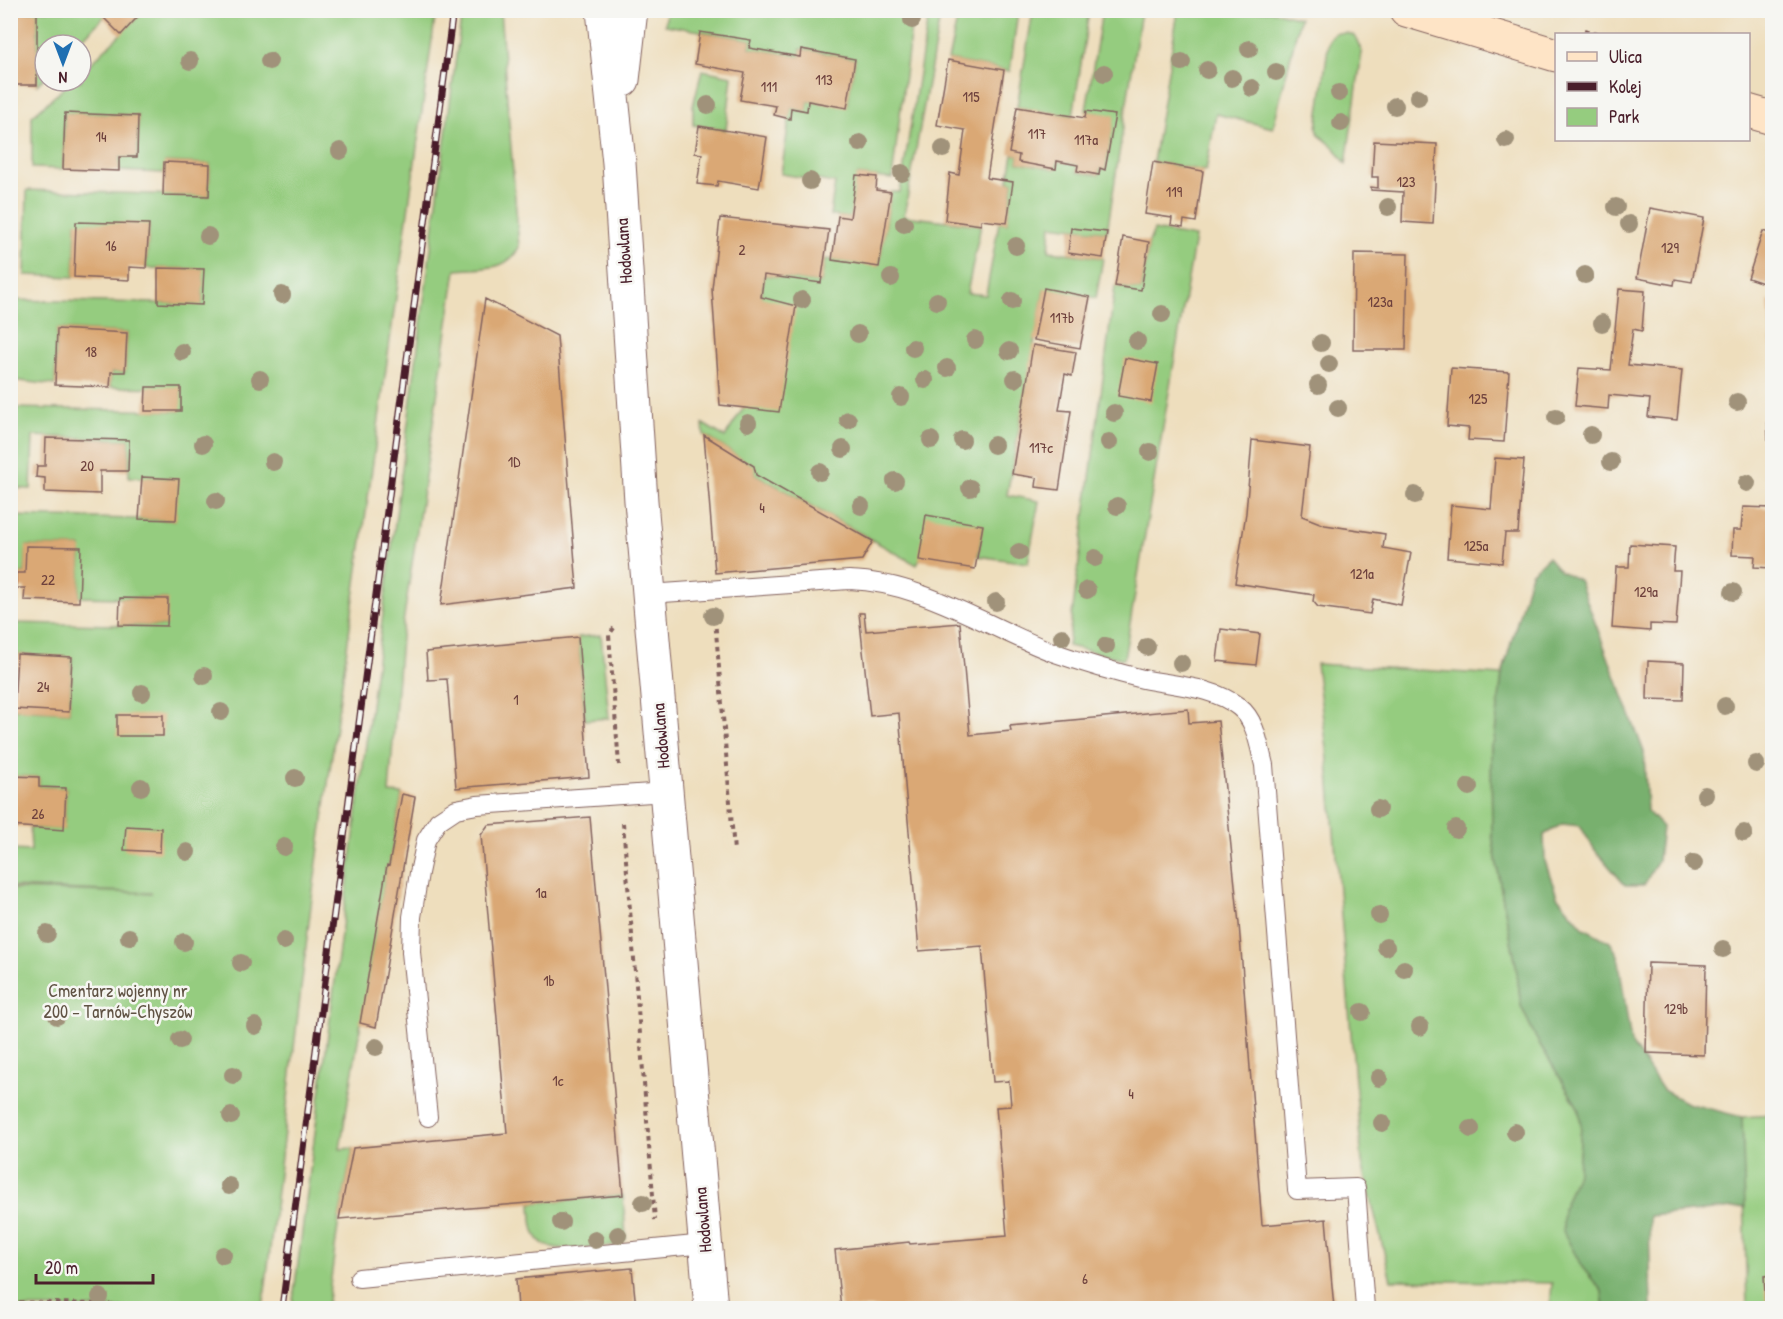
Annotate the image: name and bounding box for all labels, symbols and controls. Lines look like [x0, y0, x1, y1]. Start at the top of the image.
north arrow [33, 33, 93, 93]
legend [1555, 33, 1750, 141]
text: Ulica [1609, 44, 1642, 69]
text: N [58, 67, 67, 89]
house number: 113 [815, 69, 833, 90]
text: Kolej [1609, 74, 1642, 99]
house number: 111 [761, 76, 777, 97]
house number: 115 [962, 86, 980, 107]
text: Park [1609, 104, 1640, 129]
house number: 117 [1028, 123, 1046, 144]
house number: 14 [95, 126, 107, 147]
house number: 117a [1074, 129, 1098, 150]
house number: 123 [1396, 171, 1416, 192]
house number: 119 [1166, 181, 1183, 202]
street label: Hodowlana [609, 218, 638, 284]
house number: 16 [105, 235, 117, 256]
house number: 129 [1661, 237, 1679, 258]
house number: 2 [738, 239, 746, 260]
house number: 123a [1367, 291, 1393, 312]
house number: 117b [1050, 307, 1074, 328]
house number: 18 [85, 341, 97, 362]
house number: 125 [1469, 388, 1488, 409]
house number: 117c [1029, 437, 1053, 458]
house number: 1D [508, 451, 521, 472]
house number: 20 [80, 455, 94, 476]
house number: 4 [759, 497, 765, 518]
house number: 125a [1464, 535, 1488, 556]
house number: 121a [1350, 563, 1374, 584]
house number: 22 [41, 569, 55, 590]
house number: 129a [1634, 581, 1658, 602]
house number: 24 [37, 676, 50, 697]
house number: 1 [513, 689, 519, 710]
street label: Hodowlana [645, 702, 676, 770]
house number: 26 [31, 803, 45, 824]
house number: 1a [535, 882, 547, 903]
house number: 1b [543, 970, 555, 991]
park label: Cmentarz wojenny nr 200 – Tarnów-Chyszów [43, 978, 193, 1024]
house number: 129b [1664, 998, 1688, 1019]
house number: 1c [552, 1070, 564, 1091]
house number: 4 [1128, 1083, 1134, 1104]
street label: Hodowlana [687, 1186, 718, 1254]
scale bar [36, 1247, 153, 1285]
text: 20 m [45, 1255, 78, 1280]
house number: 6 [1082, 1268, 1088, 1289]

